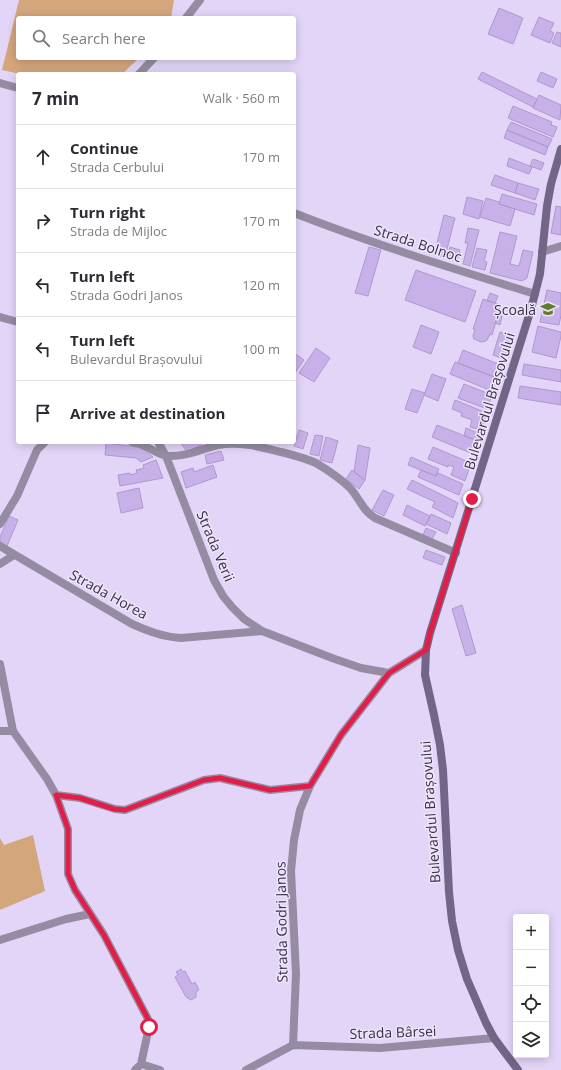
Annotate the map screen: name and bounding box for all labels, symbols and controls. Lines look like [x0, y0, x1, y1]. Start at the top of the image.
search box [16, 16, 296, 60]
icon: search [30, 27, 52, 49]
text: Search here [62, 28, 146, 48]
text: 7 min [32, 87, 79, 110]
text: Walk · 560 m [203, 89, 280, 107]
text: Continue [70, 138, 138, 158]
icon: ahead [32, 146, 54, 168]
text: 170 m [242, 148, 280, 166]
text: Strada Cerbului [70, 158, 164, 176]
text: Turn right [70, 202, 145, 222]
icon: right [32, 210, 54, 232]
text: 170 m [242, 212, 280, 230]
street label: Strada Bolnoc [372, 220, 464, 266]
text: Strada de Mijloc [70, 222, 167, 240]
text: Turn left [70, 266, 135, 286]
icon: left [32, 274, 54, 296]
text: 120 m [242, 276, 280, 294]
text: Strada Godri Janos [70, 286, 183, 304]
place label: Școală [494, 300, 536, 319]
school or university icon: Școală [539, 300, 557, 318]
text: Turn left [70, 330, 135, 350]
street label: Bulevardul Brașovului [459, 330, 519, 472]
icon: left [32, 338, 54, 360]
text: 100 m [242, 340, 280, 358]
text: Bulevardul Brașovului [70, 350, 203, 368]
icon: arrive [32, 402, 54, 424]
text: Arrive at destination [70, 403, 225, 423]
route end [463, 490, 481, 508]
street label: Strada Verii [193, 508, 239, 584]
street label: Strada Horea [67, 565, 151, 623]
street label: Bulevardul Brașovului [416, 740, 444, 884]
street label: Strada Godri Janos [270, 861, 292, 983]
map controls [513, 914, 549, 1058]
button: + [513, 914, 549, 950]
button: − [513, 950, 549, 986]
button: locate [513, 986, 549, 1022]
route start [140, 1018, 158, 1036]
street label: Strada Bârsei [349, 1021, 437, 1043]
button: layers [513, 1022, 549, 1058]

